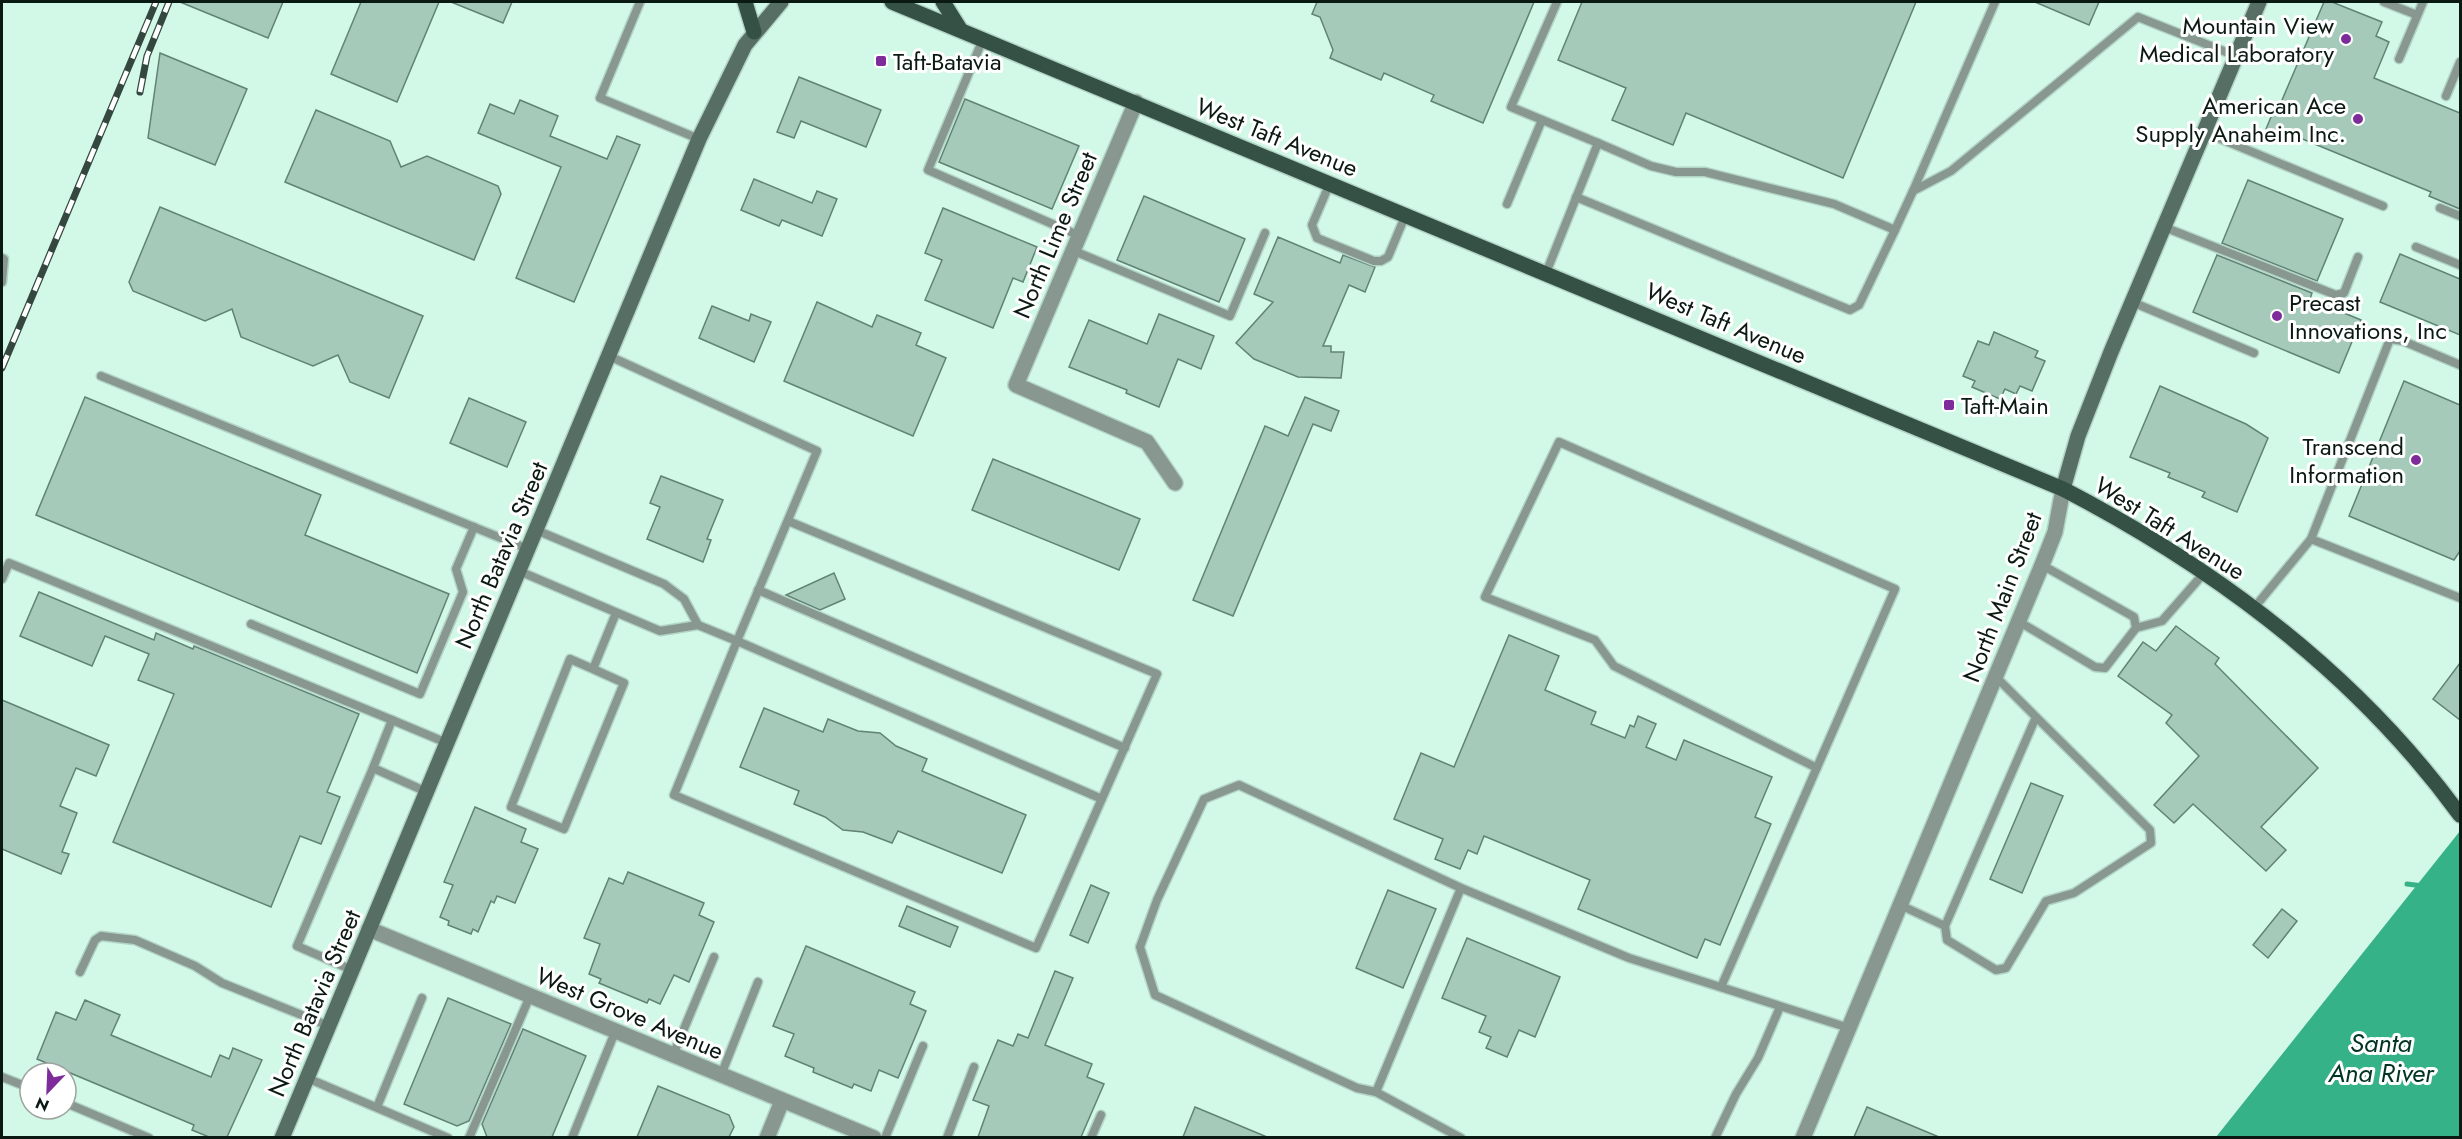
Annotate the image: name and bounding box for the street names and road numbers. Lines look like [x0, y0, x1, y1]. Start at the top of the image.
street label: West Taft Avenue [1191, 89, 1363, 185]
street label: North Lime Street [1004, 146, 1106, 324]
street label: West Taft Avenue [1640, 273, 1812, 373]
street label: North Batavia Street [446, 456, 556, 654]
street label: West Taft Avenue [2088, 468, 2252, 588]
street label: North Main Street [1953, 507, 2051, 687]
street label: North Batavia Street [259, 904, 369, 1102]
street label: West Grove Avenue [531, 958, 729, 1068]

